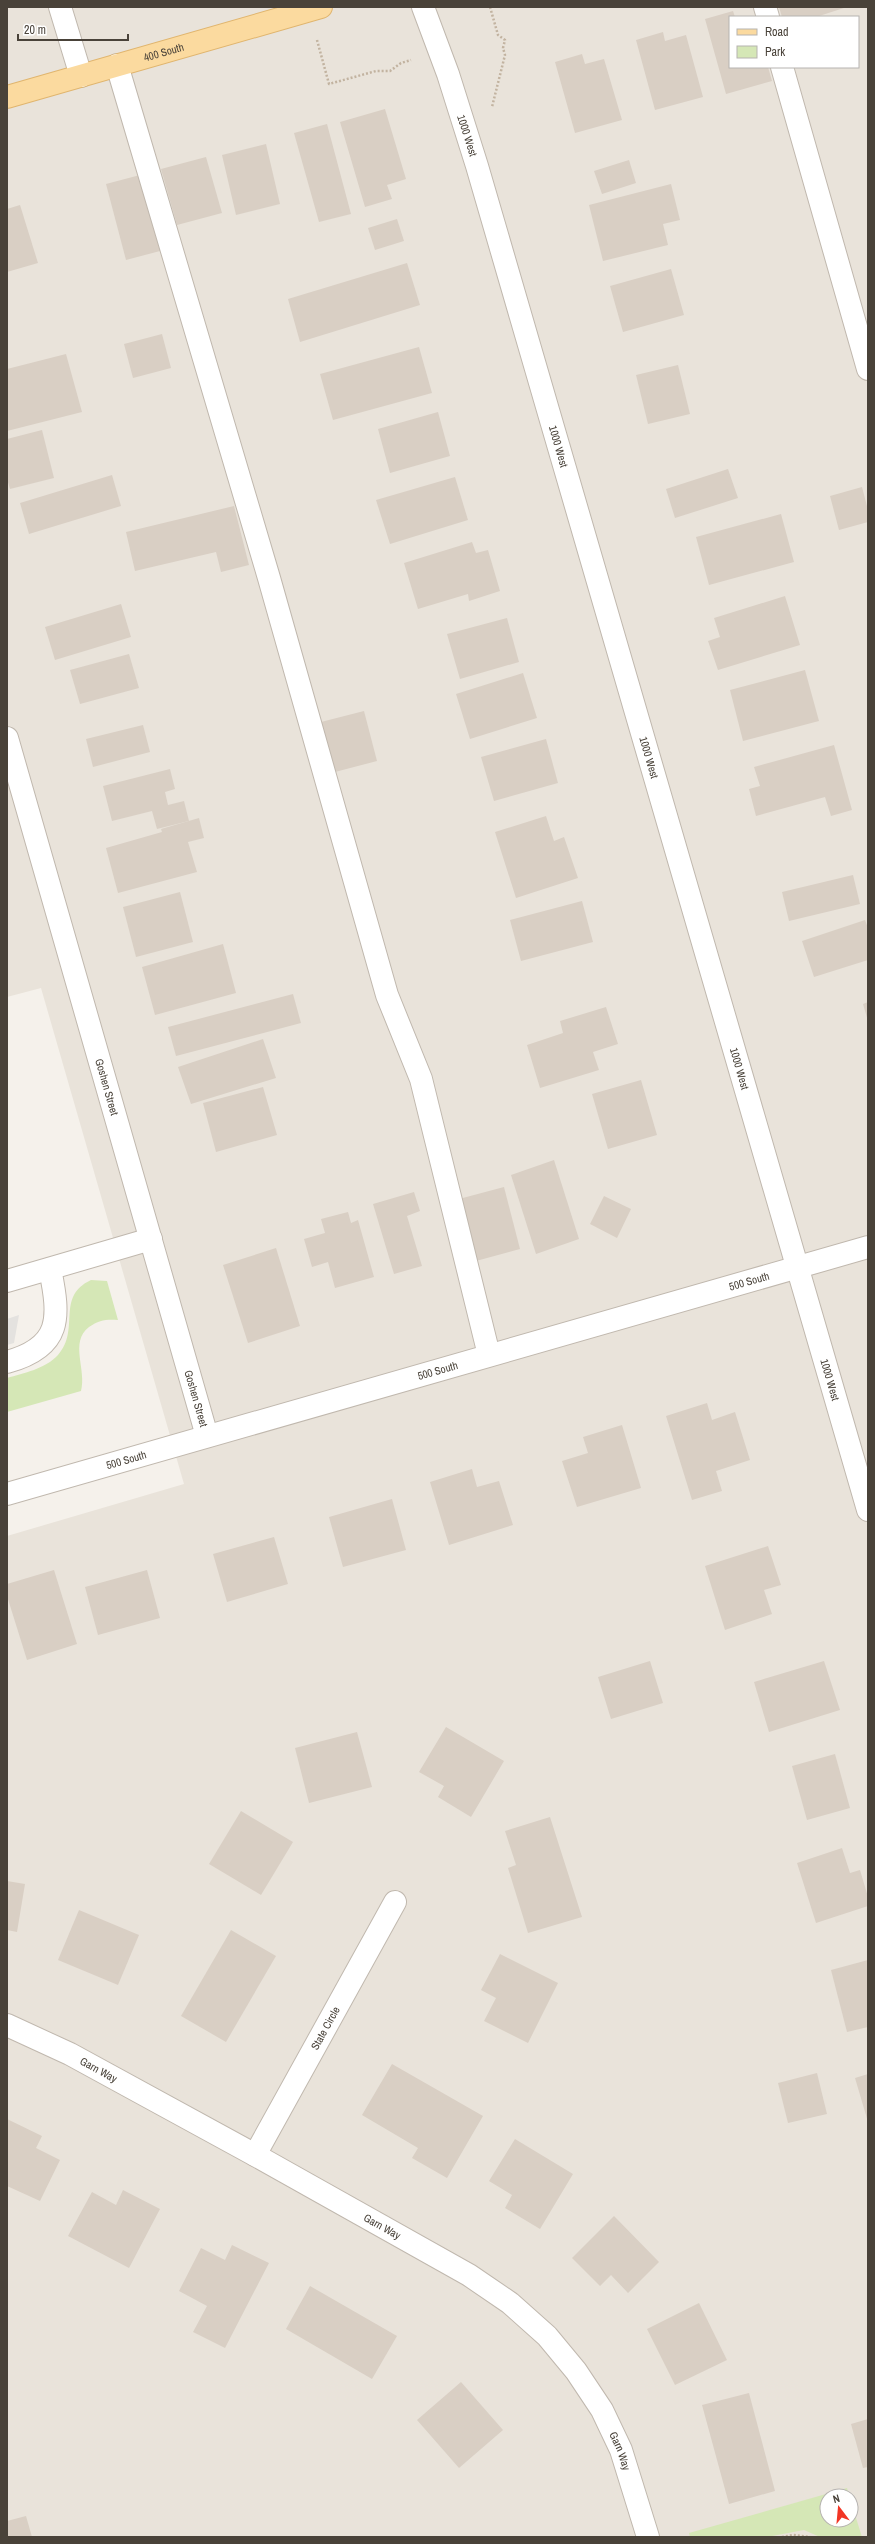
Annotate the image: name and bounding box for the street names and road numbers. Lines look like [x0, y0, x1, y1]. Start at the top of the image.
street label: 400 South [142, 40, 185, 65]
street label: 1000 West [454, 113, 481, 159]
street label: 1000 West [546, 424, 571, 470]
street label: 1000 West [636, 735, 662, 781]
street label: 1000 West [727, 1046, 752, 1092]
street label: Goshen Street [92, 1057, 122, 1117]
street label: 500 South [727, 1269, 771, 1294]
street label: 1000 West [817, 1357, 843, 1403]
street label: 500 South [416, 1358, 459, 1383]
street label: Goshen Street [181, 1368, 211, 1429]
street label: 500 South [104, 1447, 148, 1472]
street label: State Circle [308, 2004, 343, 2052]
street label: Garn Way [78, 2054, 120, 2086]
street label: Garn Way [361, 2210, 404, 2243]
street label: Garn Way [606, 2429, 634, 2472]

